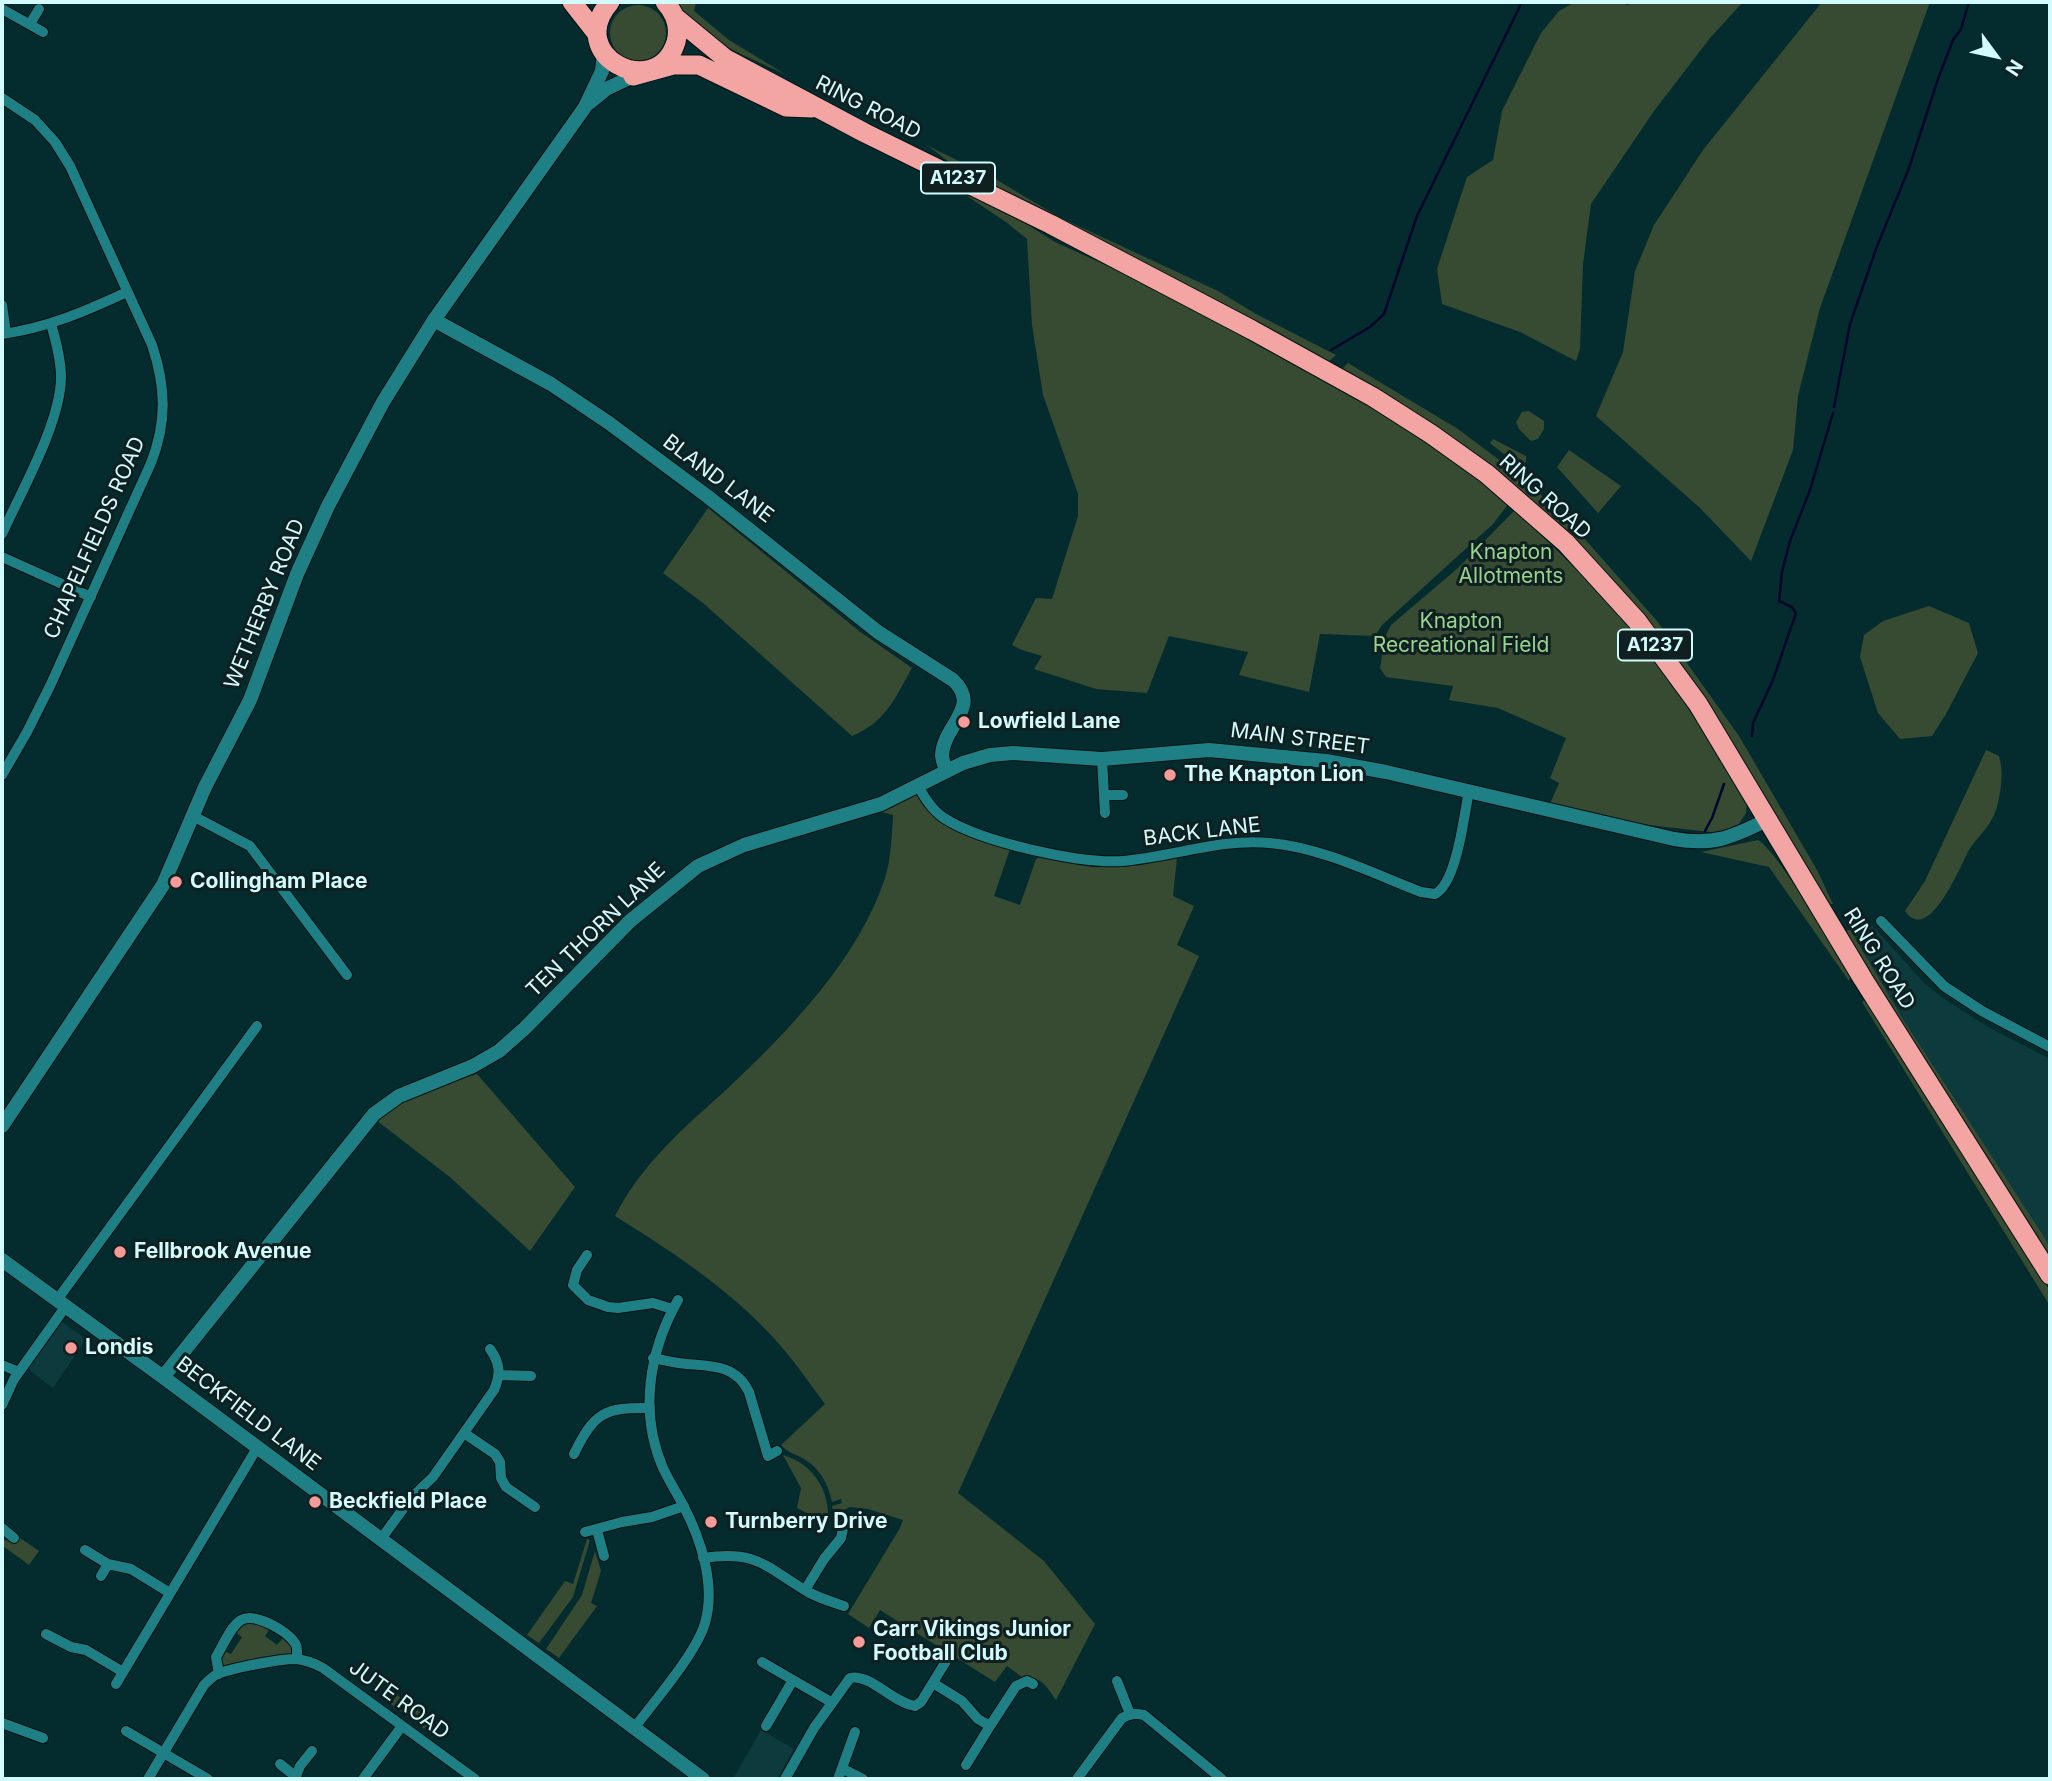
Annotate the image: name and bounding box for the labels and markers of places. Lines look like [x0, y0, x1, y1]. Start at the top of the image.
place label: Lowfield Lane [978, 709, 1121, 735]
marker: Lowfield Lane [956, 714, 972, 730]
place label: The Knapton Lion [1184, 762, 1364, 788]
marker: The Knapton Lion [1162, 767, 1178, 783]
place label: Collingham Place [190, 869, 368, 895]
marker: Collingham Place [168, 874, 184, 890]
place label: Fellbrook Avenue [134, 1239, 311, 1265]
marker: Fellbrook Avenue [112, 1244, 128, 1260]
place label: Londis [85, 1335, 154, 1361]
marker: Londis [63, 1340, 79, 1356]
place label: Beckfield Place [329, 1489, 487, 1515]
marker: Beckfield Place [307, 1494, 323, 1510]
place label: Turnberry Drive [725, 1509, 888, 1535]
marker: Turnberry Drive [703, 1514, 719, 1530]
place label: Carr Vikings Junior Football Club [873, 1617, 1071, 1667]
marker: Carr Vikings Junior Football Club [851, 1634, 867, 1650]

